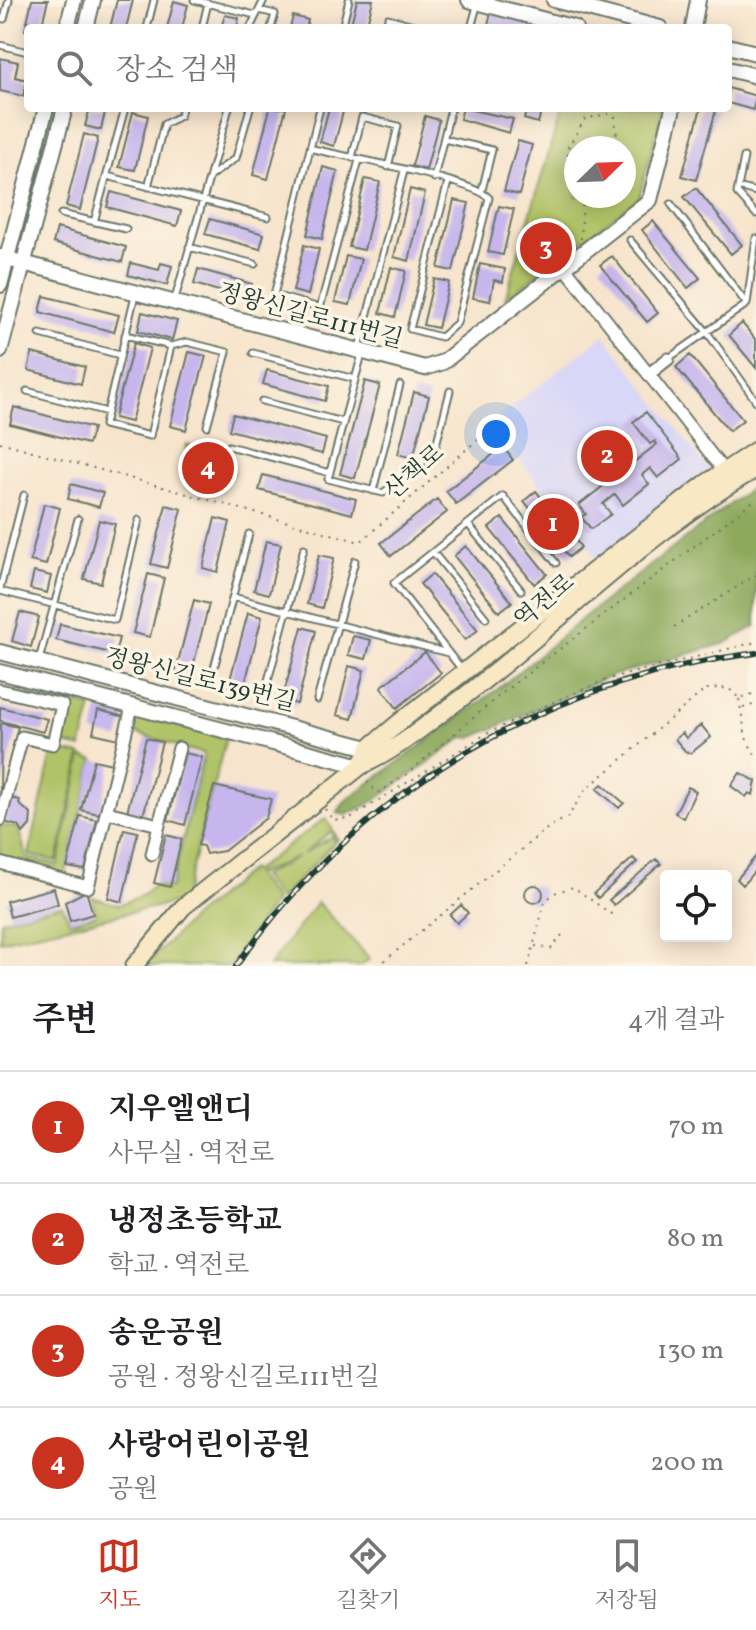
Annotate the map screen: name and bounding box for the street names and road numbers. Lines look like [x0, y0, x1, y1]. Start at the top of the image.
street label: 정왕신길로111번길 [214, 276, 406, 358]
street label: 산책로 [378, 437, 452, 509]
street label: 역전로 [507, 567, 583, 637]
street label: 정왕신길로139번길 [101, 641, 299, 721]

